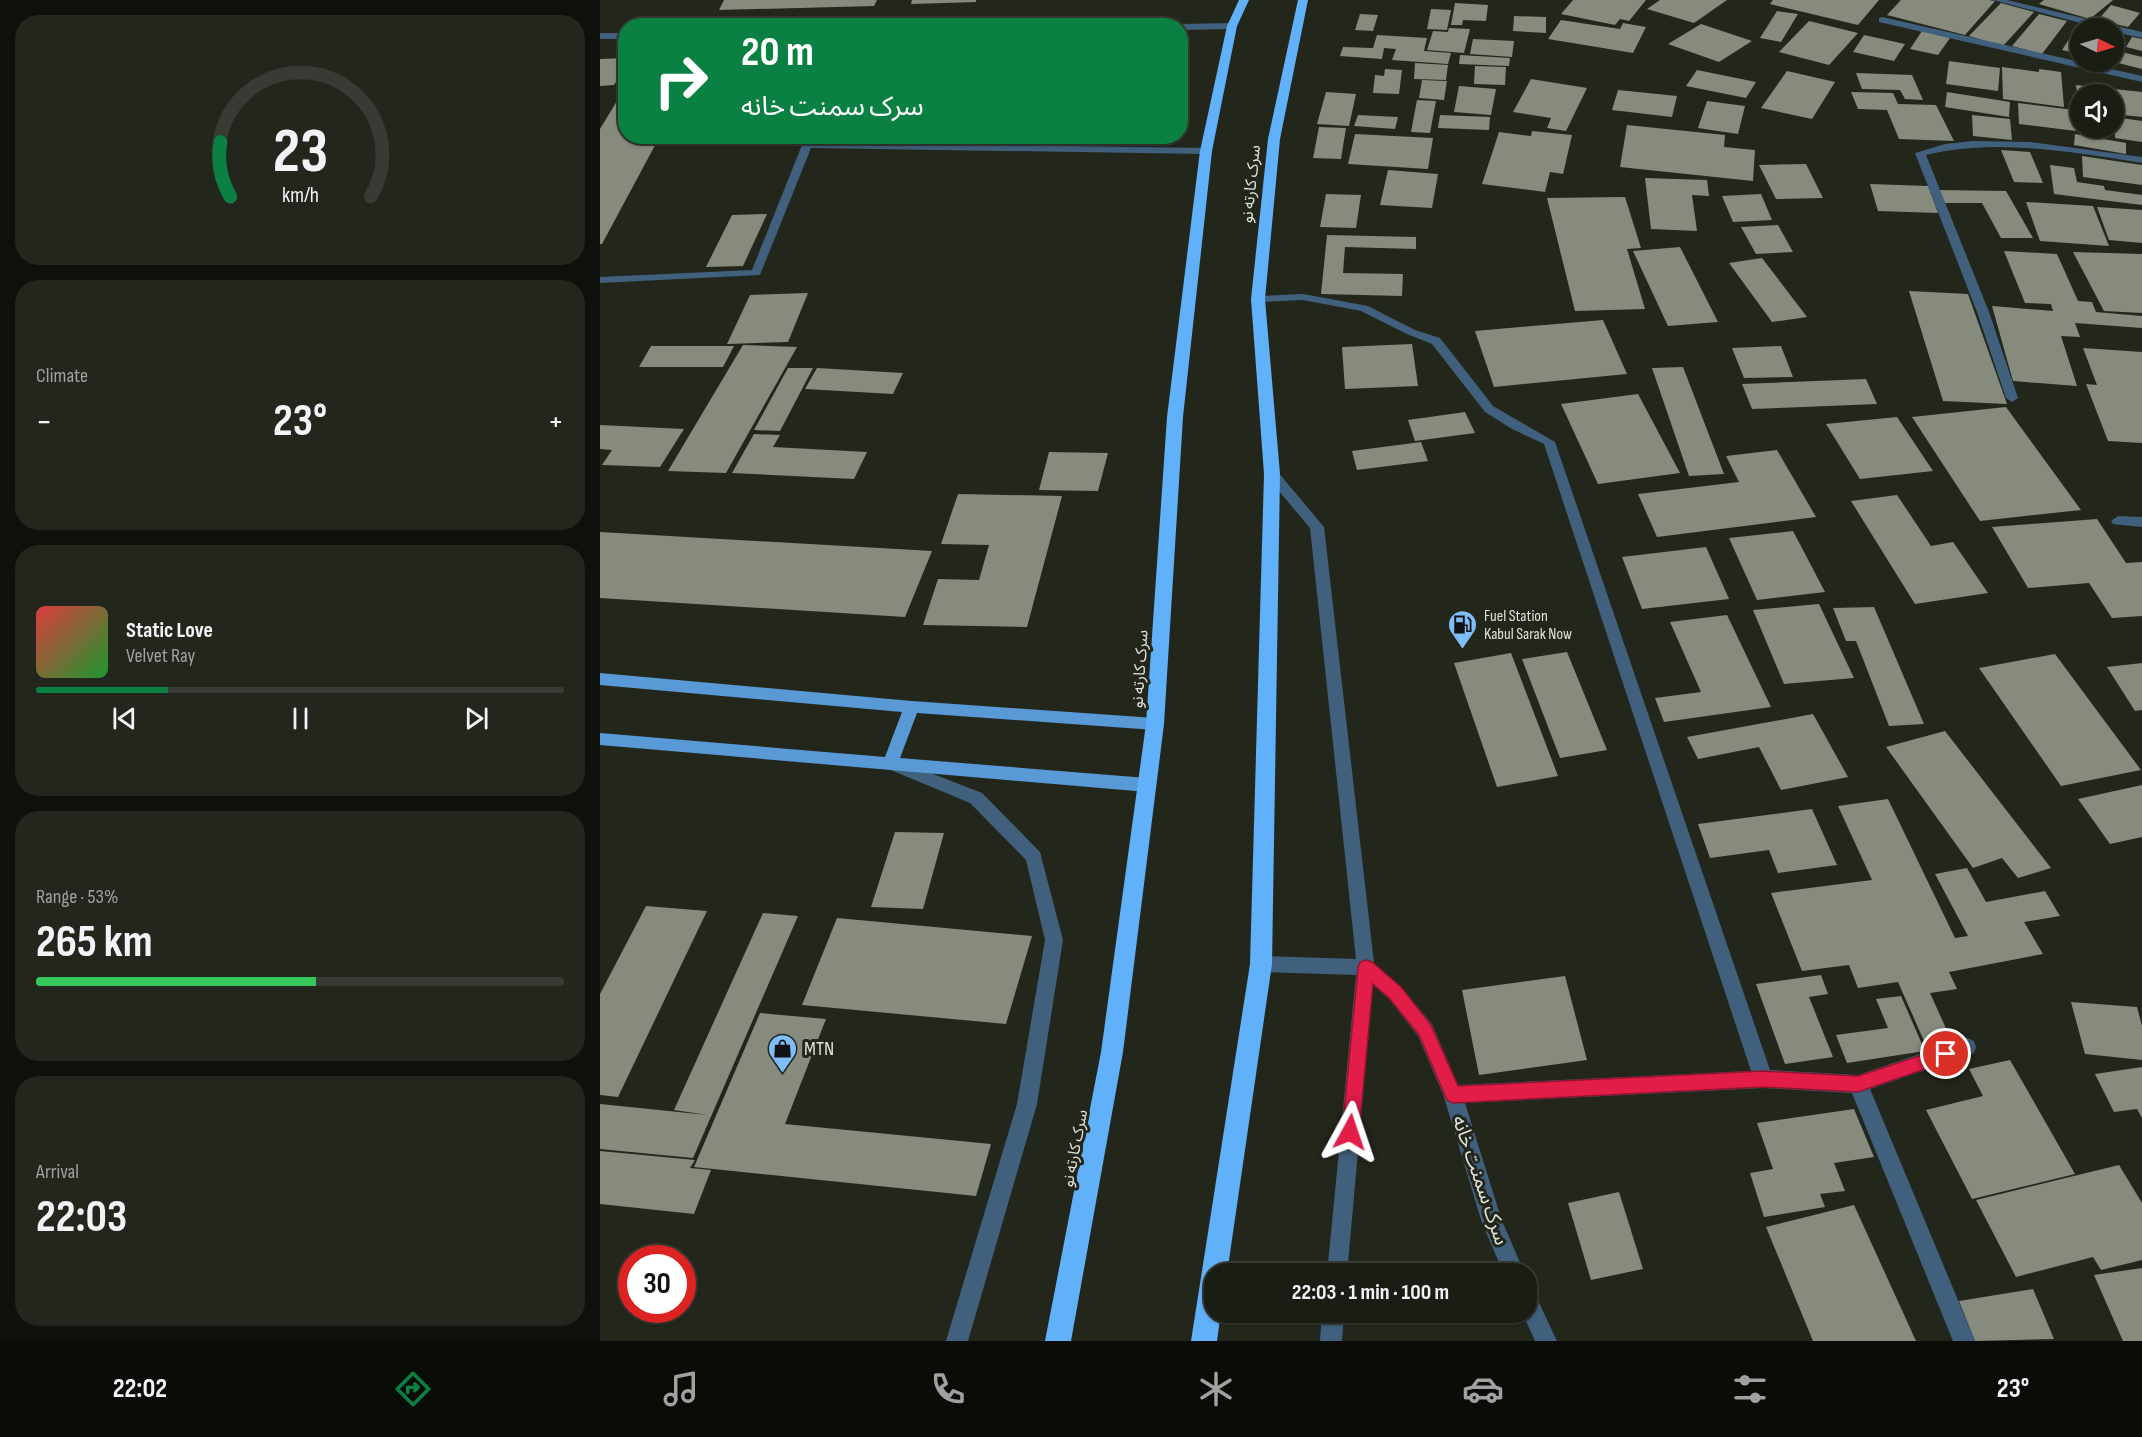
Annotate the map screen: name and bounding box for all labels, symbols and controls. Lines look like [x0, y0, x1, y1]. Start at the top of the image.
north arrow [2070, 18, 2124, 72]
map controls [2070, 18, 2124, 138]
text: 20 m [741, 27, 814, 78]
icon: right [642, 42, 720, 120]
button: sound [2070, 84, 2124, 138]
text: سرک سمنت خانه [741, 91, 924, 123]
text: 23 [272, 115, 328, 190]
street label: سرک کارته نو [1238, 144, 1265, 224]
text: km/h [281, 183, 319, 208]
text: Climate [36, 364, 88, 388]
text: 23° [273, 394, 327, 449]
text: − [36, 402, 52, 442]
text: + [548, 402, 564, 442]
place label: Fuel Station Kabul Sarak Now [1484, 607, 1572, 644]
fuel station icon: Fuel Station Kabul Sarak Now [1447, 608, 1479, 650]
text: Static Love [126, 617, 213, 644]
street label: سرک کارته نو [1128, 629, 1153, 709]
text: Velvet Ray [126, 644, 195, 668]
icon: previous [108, 702, 141, 735]
icon: pause [284, 702, 317, 735]
icon: next [460, 702, 493, 735]
text: Range · 53% [36, 885, 118, 909]
text: 265 km [36, 915, 153, 970]
pin [1920, 1028, 1971, 1079]
shop icon: MTN [767, 1032, 799, 1074]
place label: MTN [804, 1037, 834, 1061]
icon: arrive [1929, 1037, 1962, 1070]
position arrow [1318, 1100, 1382, 1164]
street label: سرک کارته نو [1059, 1108, 1092, 1189]
street label: سرک سمنت خانه [1447, 1112, 1513, 1248]
text: Arrival [36, 1160, 79, 1184]
text: 22:03 [36, 1190, 127, 1245]
speed limit sign: 30 [618, 1245, 696, 1323]
text: 22:03 · 1 min · 100 m [1292, 1279, 1449, 1306]
icon: directions [392, 1368, 434, 1410]
icon: music [660, 1368, 702, 1410]
icon: phone [927, 1368, 969, 1410]
icon: climate [1195, 1368, 1237, 1410]
icon: car [1462, 1368, 1504, 1410]
icon: filters [1729, 1368, 1771, 1410]
text: 22:02 [113, 1373, 167, 1405]
text: 23° [1997, 1373, 2029, 1405]

